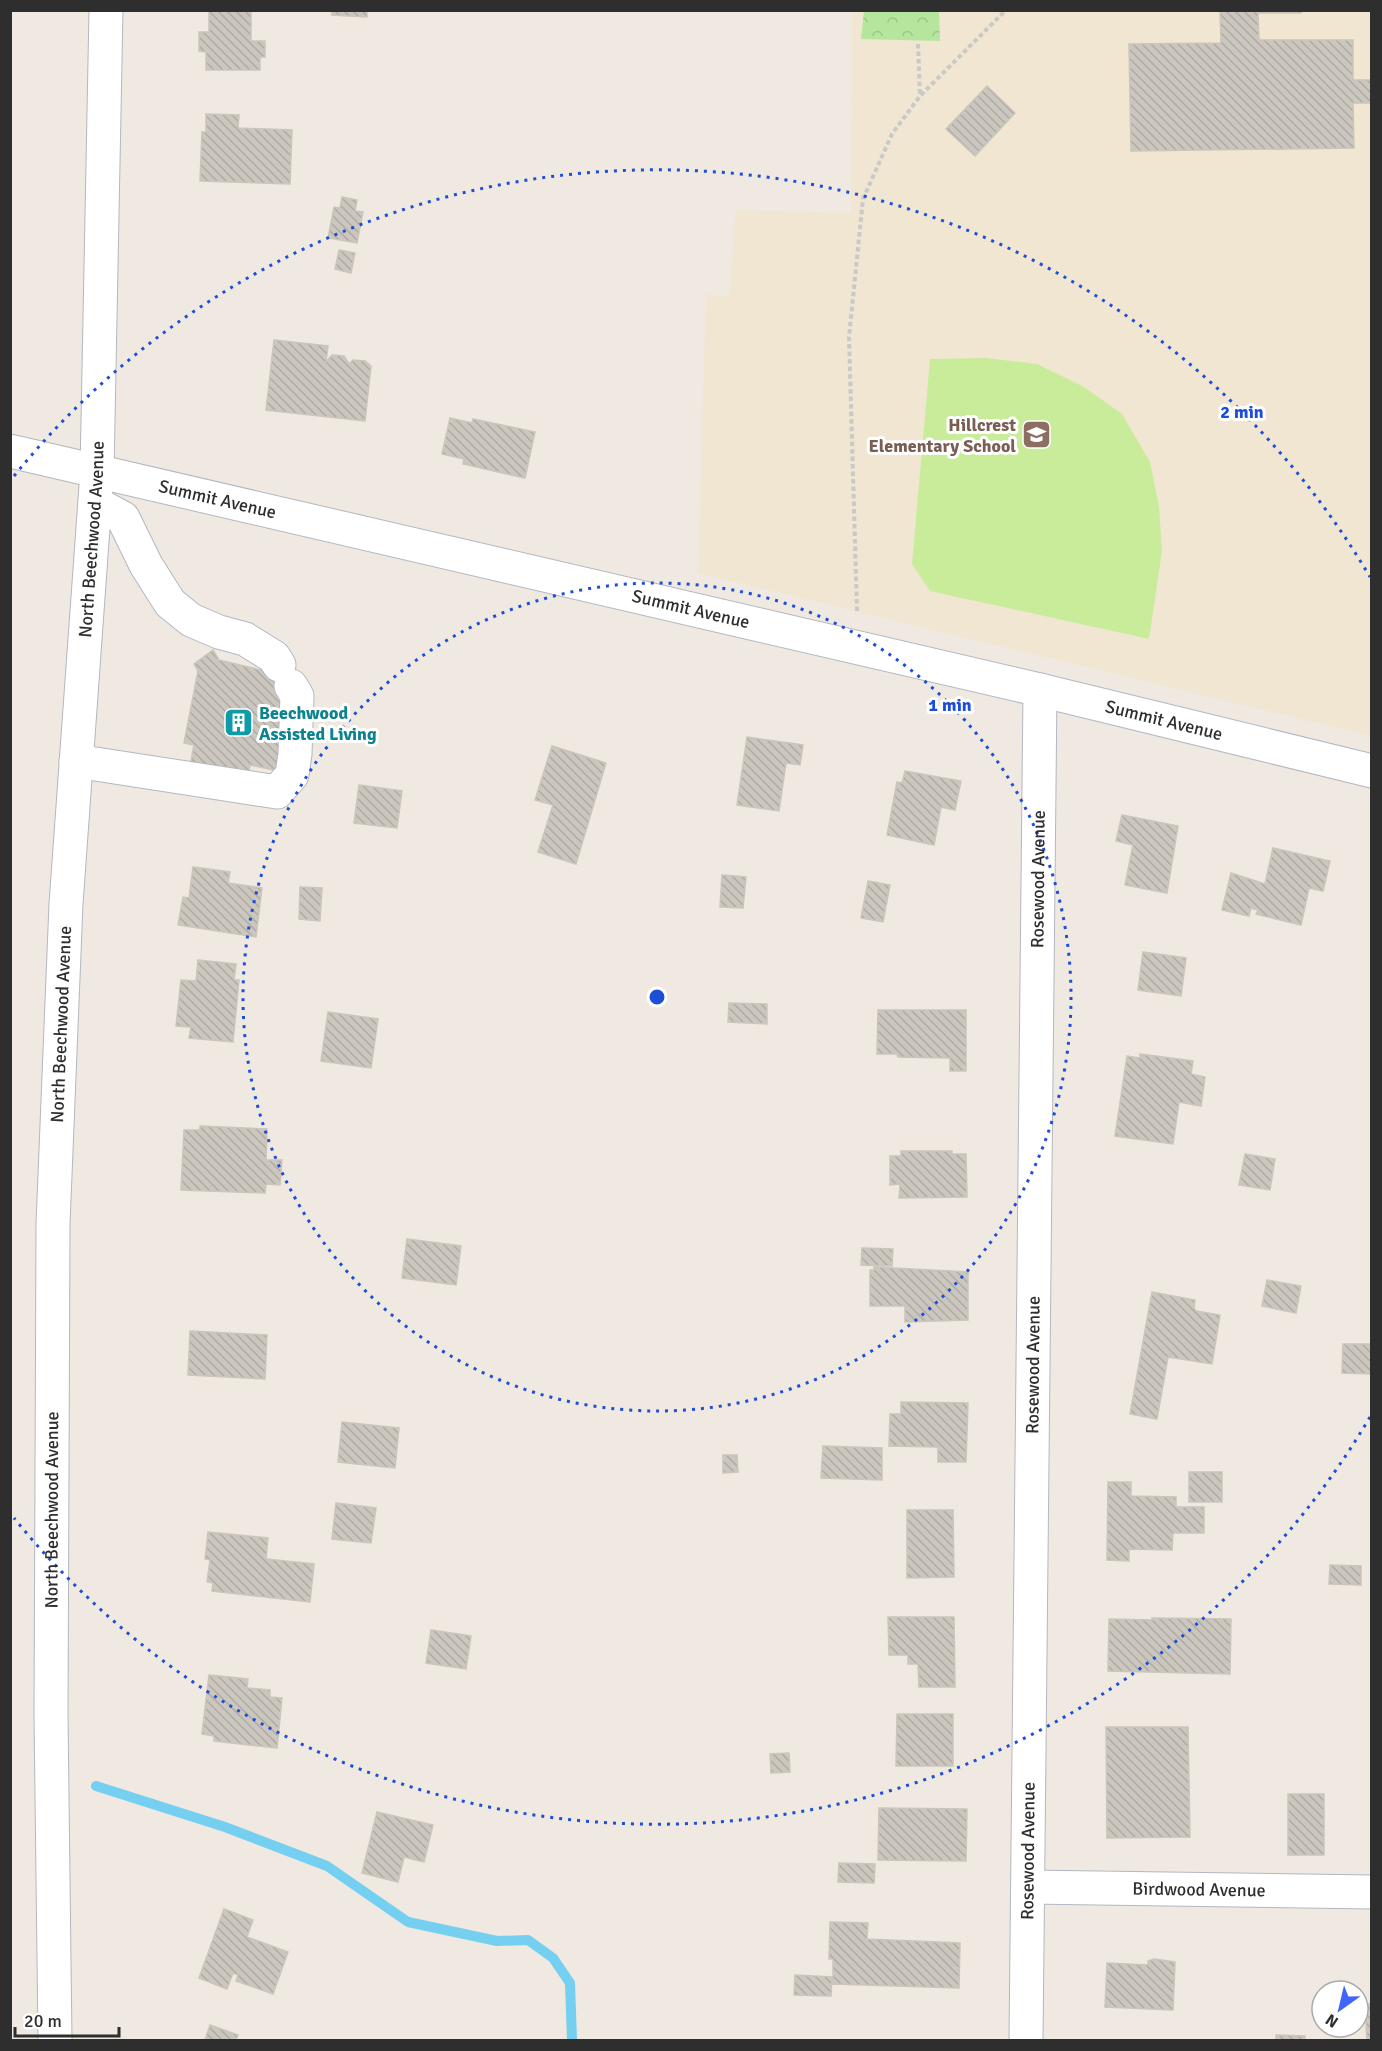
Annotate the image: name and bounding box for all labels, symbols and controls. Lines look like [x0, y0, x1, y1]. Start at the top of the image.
text: 2 min [1220, 401, 1264, 423]
place label: Hillcrest Elementary School [869, 414, 1016, 457]
school or university icon: Hillcrest Elementary School [1021, 419, 1053, 451]
street label: North Beechwood Avenue [74, 441, 109, 638]
street label: Summit Avenue [157, 475, 278, 523]
street label: Summit Avenue [630, 585, 752, 633]
text: 1 min [928, 694, 972, 716]
street label: Summit Avenue [1103, 695, 1225, 745]
place label: Beechwood Assisted Living [259, 702, 377, 745]
building icon: Beechwood Assisted Living [222, 707, 254, 739]
street label: Rosewood Avenue [1026, 810, 1050, 948]
street label: North Beechwood Avenue [46, 925, 76, 1123]
centre of rings [647, 987, 667, 1007]
street label: Rosewood Avenue [1021, 1296, 1045, 1434]
street label: North Beechwood Avenue [40, 1411, 63, 1609]
street label: Rosewood Avenue [1016, 1782, 1040, 1920]
street label: Birdwood Avenue [1132, 1878, 1266, 1901]
north arrow [1310, 1979, 1370, 2039]
scale bar [15, 2000, 118, 2038]
text: N [1322, 2009, 1342, 2032]
text: 20 m [24, 2010, 62, 2032]

